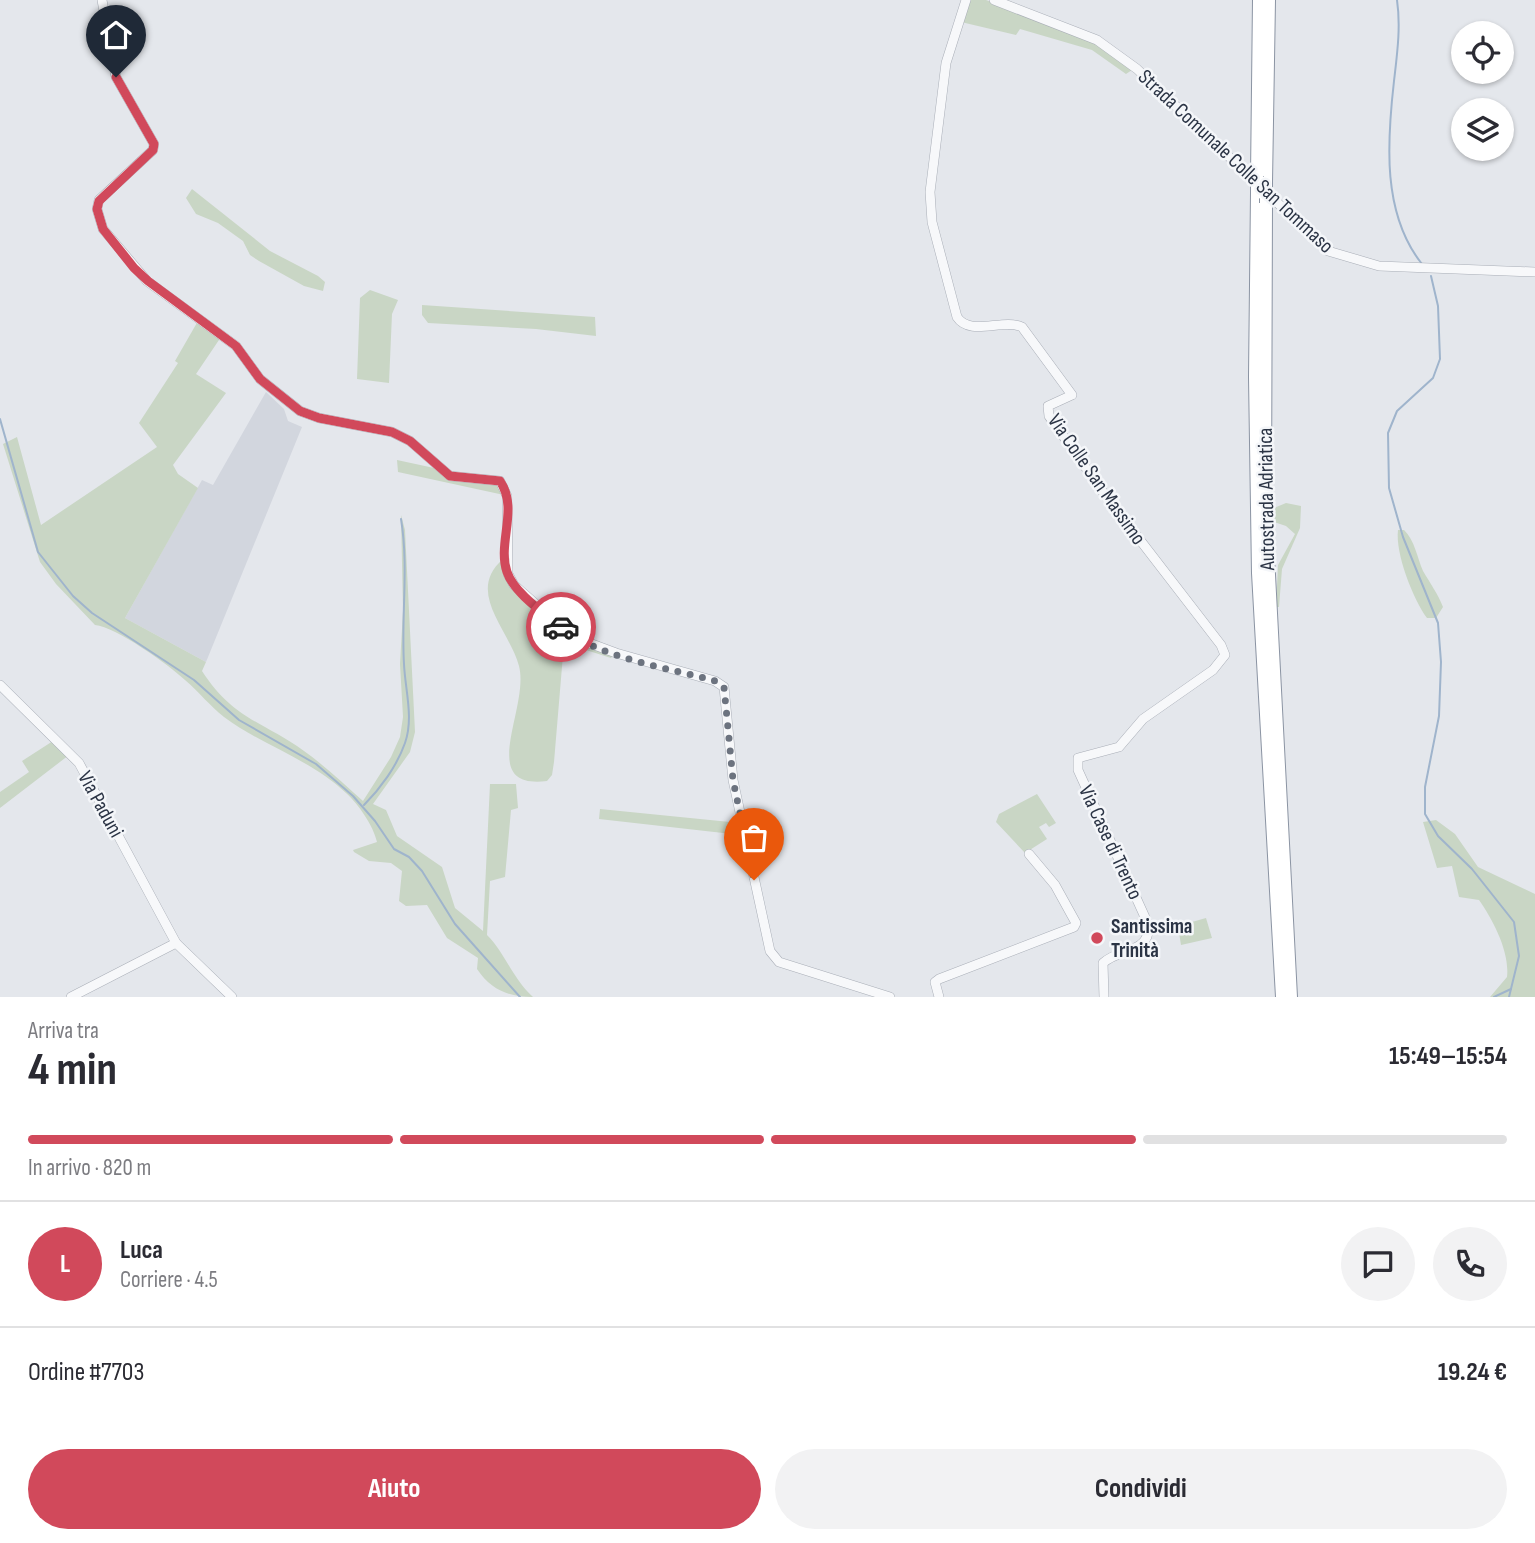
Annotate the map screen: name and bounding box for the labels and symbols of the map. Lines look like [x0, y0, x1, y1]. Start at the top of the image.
pin [86, 5, 146, 77]
street label: Strada Comunale Colle San Tommaso [1133, 64, 1339, 258]
street label: Via Colle San Massimo [1042, 409, 1151, 550]
street label: Autostrada Adriatica [1253, 427, 1280, 572]
courier [526, 592, 596, 662]
street label: Via Paduni [72, 767, 129, 842]
street label: Via Case di Trento [1073, 781, 1148, 903]
pin [724, 808, 784, 880]
place label: Santissima Trinità [1111, 914, 1192, 963]
marker: Santissima Trinità [1089, 930, 1105, 946]

